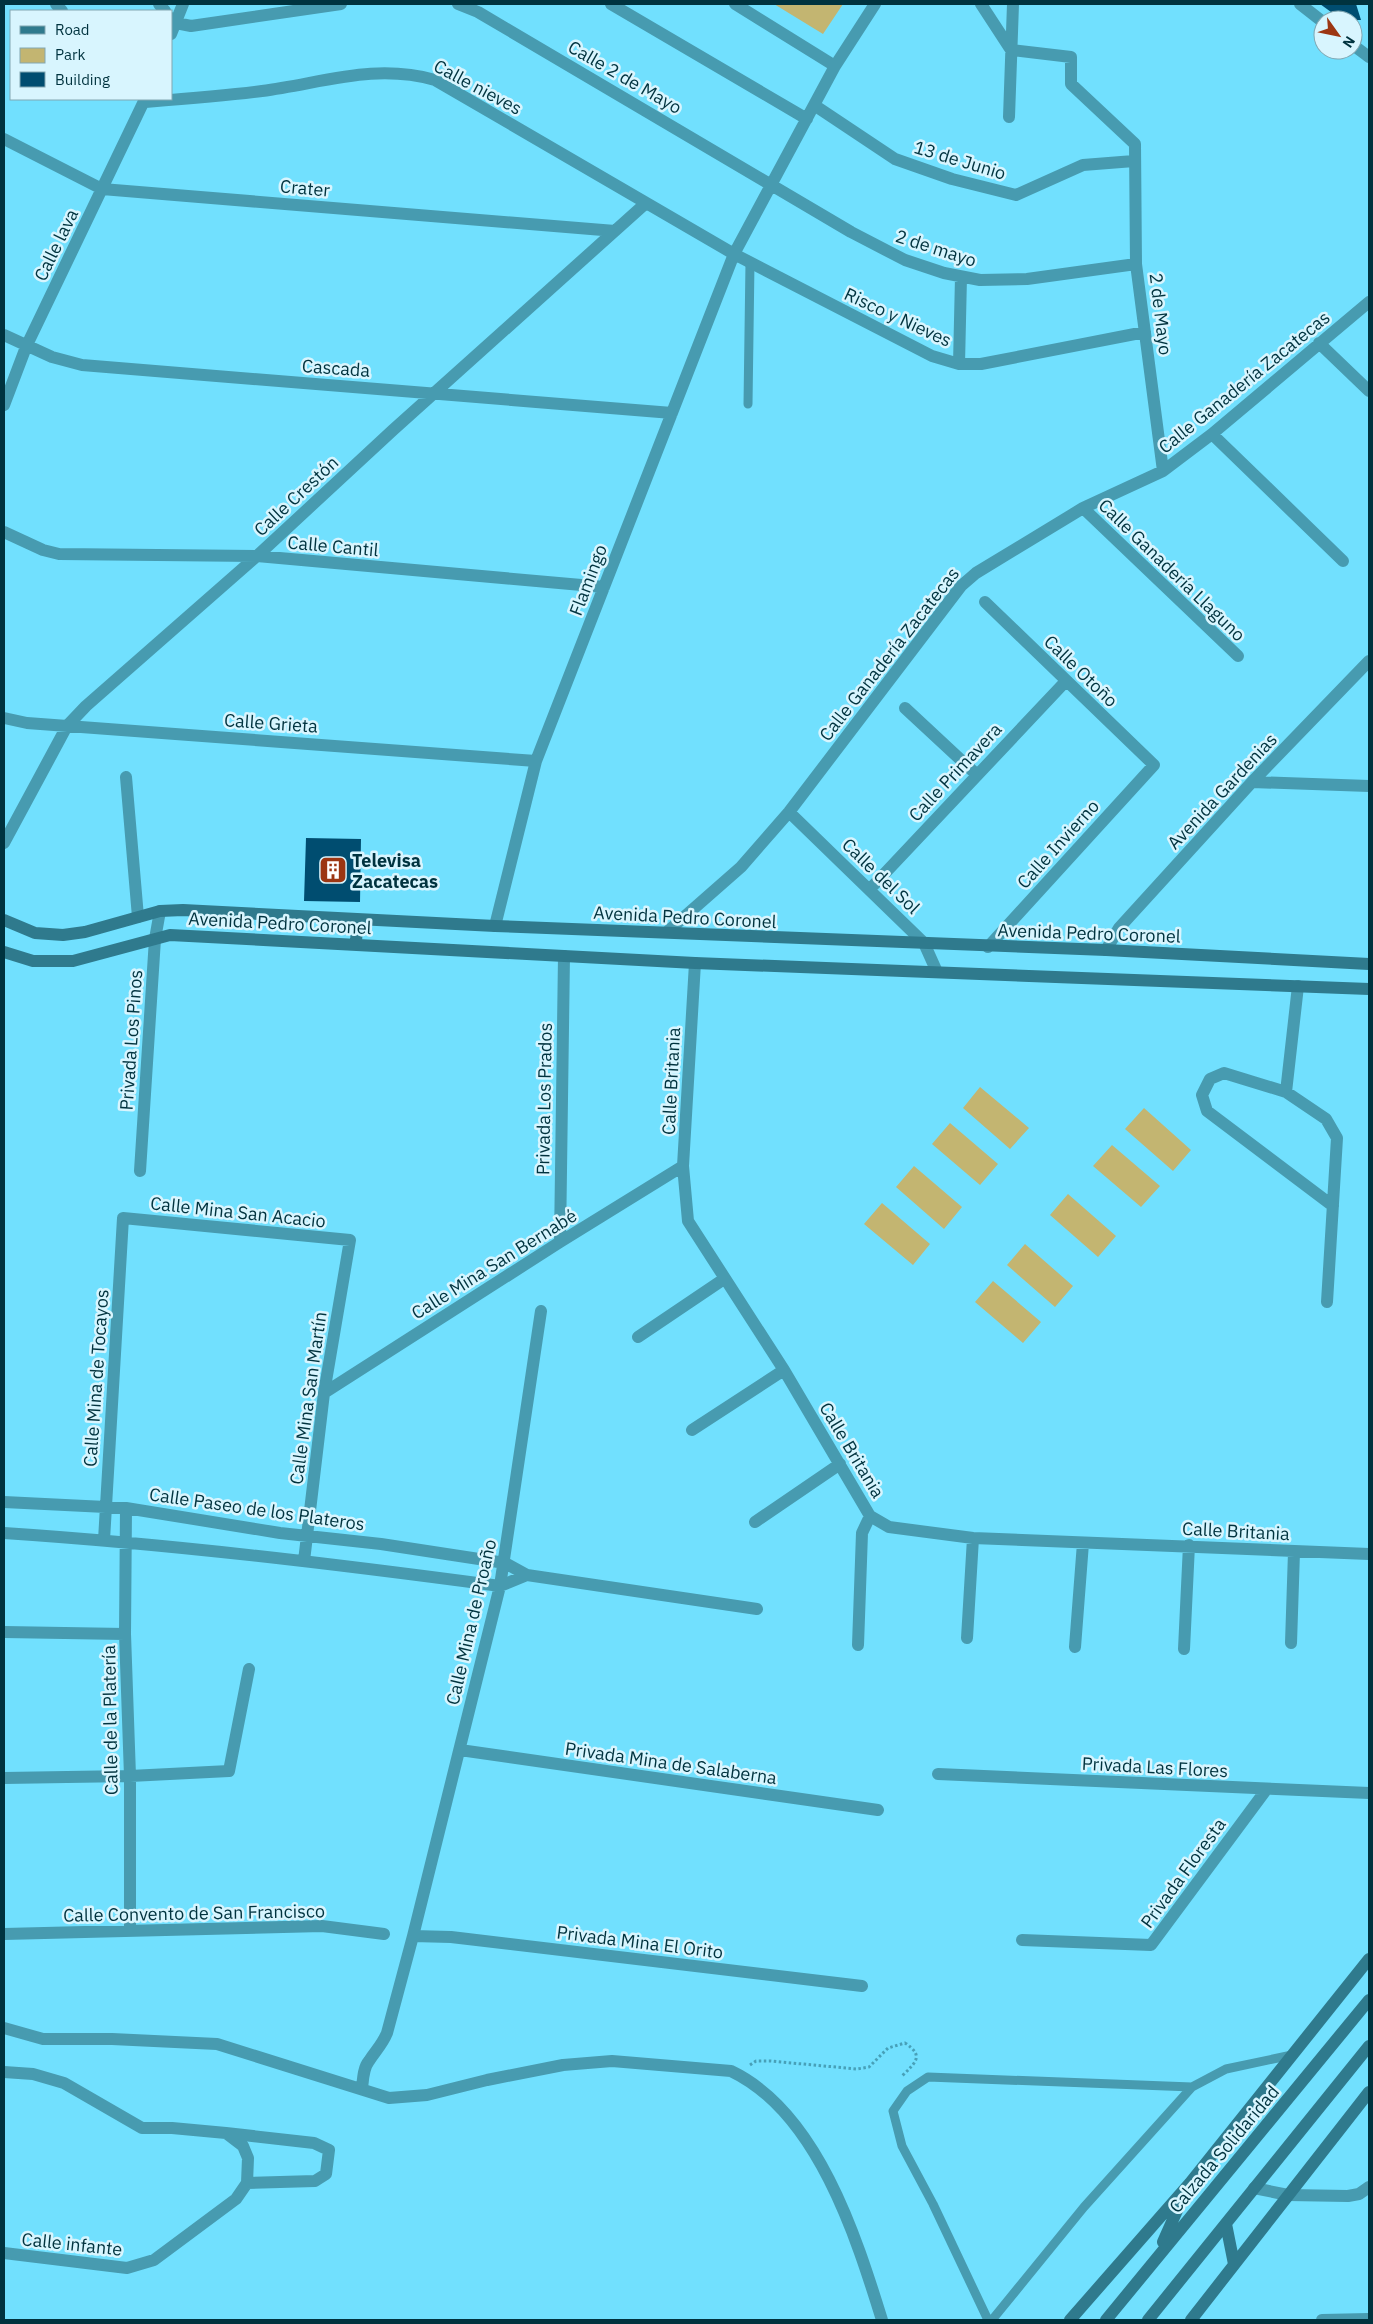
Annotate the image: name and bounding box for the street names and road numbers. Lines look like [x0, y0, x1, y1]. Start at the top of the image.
street label: Calle 2 de Mayo [564, 35, 686, 119]
street label: Calle nieves [430, 54, 526, 120]
street label: 13 de Junio [911, 135, 1009, 185]
street label: Crater [279, 174, 331, 202]
street label: Calle lava [29, 205, 83, 285]
street label: 2 de mayo [893, 224, 979, 272]
street label: 2 de Mayo [1145, 272, 1177, 356]
street label: Risco y Nieves [841, 282, 955, 352]
street label: Calle Ganadería Zacatecas [1154, 306, 1334, 458]
street label: Cascada [301, 354, 371, 382]
street label: Calle Crestón [249, 451, 343, 541]
street label: Calle Ganadería Llaguno [1094, 494, 1250, 646]
street label: Calle Cantil [286, 531, 380, 561]
street label: Flamingo [564, 541, 612, 619]
street label: Calle Ganadería Zacatecas [814, 563, 964, 745]
street label: Calle Otoño [1039, 630, 1123, 712]
street label: Calle Grieta [223, 708, 319, 738]
street label: Calle Primavera [903, 718, 1007, 826]
street label: Avenida Gardenias [1162, 728, 1282, 854]
street label: Calle Invierno [1012, 795, 1104, 893]
street label: Calle del Sol [837, 833, 925, 919]
street label: Avenida Pedro Coronel [593, 901, 777, 933]
street label: Avenida Pedro Coronel [188, 907, 372, 939]
street label: Avenida Pedro Coronel [997, 918, 1181, 948]
street label: Privada Los Pinos [115, 969, 147, 1111]
street label: Privada Los Prados [531, 1023, 557, 1175]
street label: Calle Britania [657, 1026, 685, 1135]
street label: Calle Mina San Acacio [149, 1191, 327, 1233]
street label: Calle Mina San Bernabé [407, 1204, 581, 1324]
street label: Calle Mina de Tocayos [78, 1288, 114, 1468]
street label: Calle Mina San Martín [284, 1310, 332, 1486]
street label: Calle Britania [814, 1398, 890, 1502]
street label: Calle Paseo de los Plateros [148, 1482, 366, 1536]
street label: Calle Britania [1182, 1517, 1291, 1545]
street label: Calle Mina de Proaño [441, 1537, 501, 1707]
street label: Calle de la Platería [97, 1644, 123, 1795]
street label: Privada Mina de Salaberna [564, 1737, 779, 1789]
street label: Privada Las Flores [1081, 1752, 1229, 1782]
street label: Privada Floresta [1135, 1813, 1231, 1933]
street label: Calle Convento de San Francisco [63, 1899, 325, 1927]
street label: Privada Mina El Orito [555, 1920, 725, 1964]
street label: Calzada Solidaridad [1164, 2080, 1284, 2218]
street label: Calle infante [20, 2227, 124, 2261]

